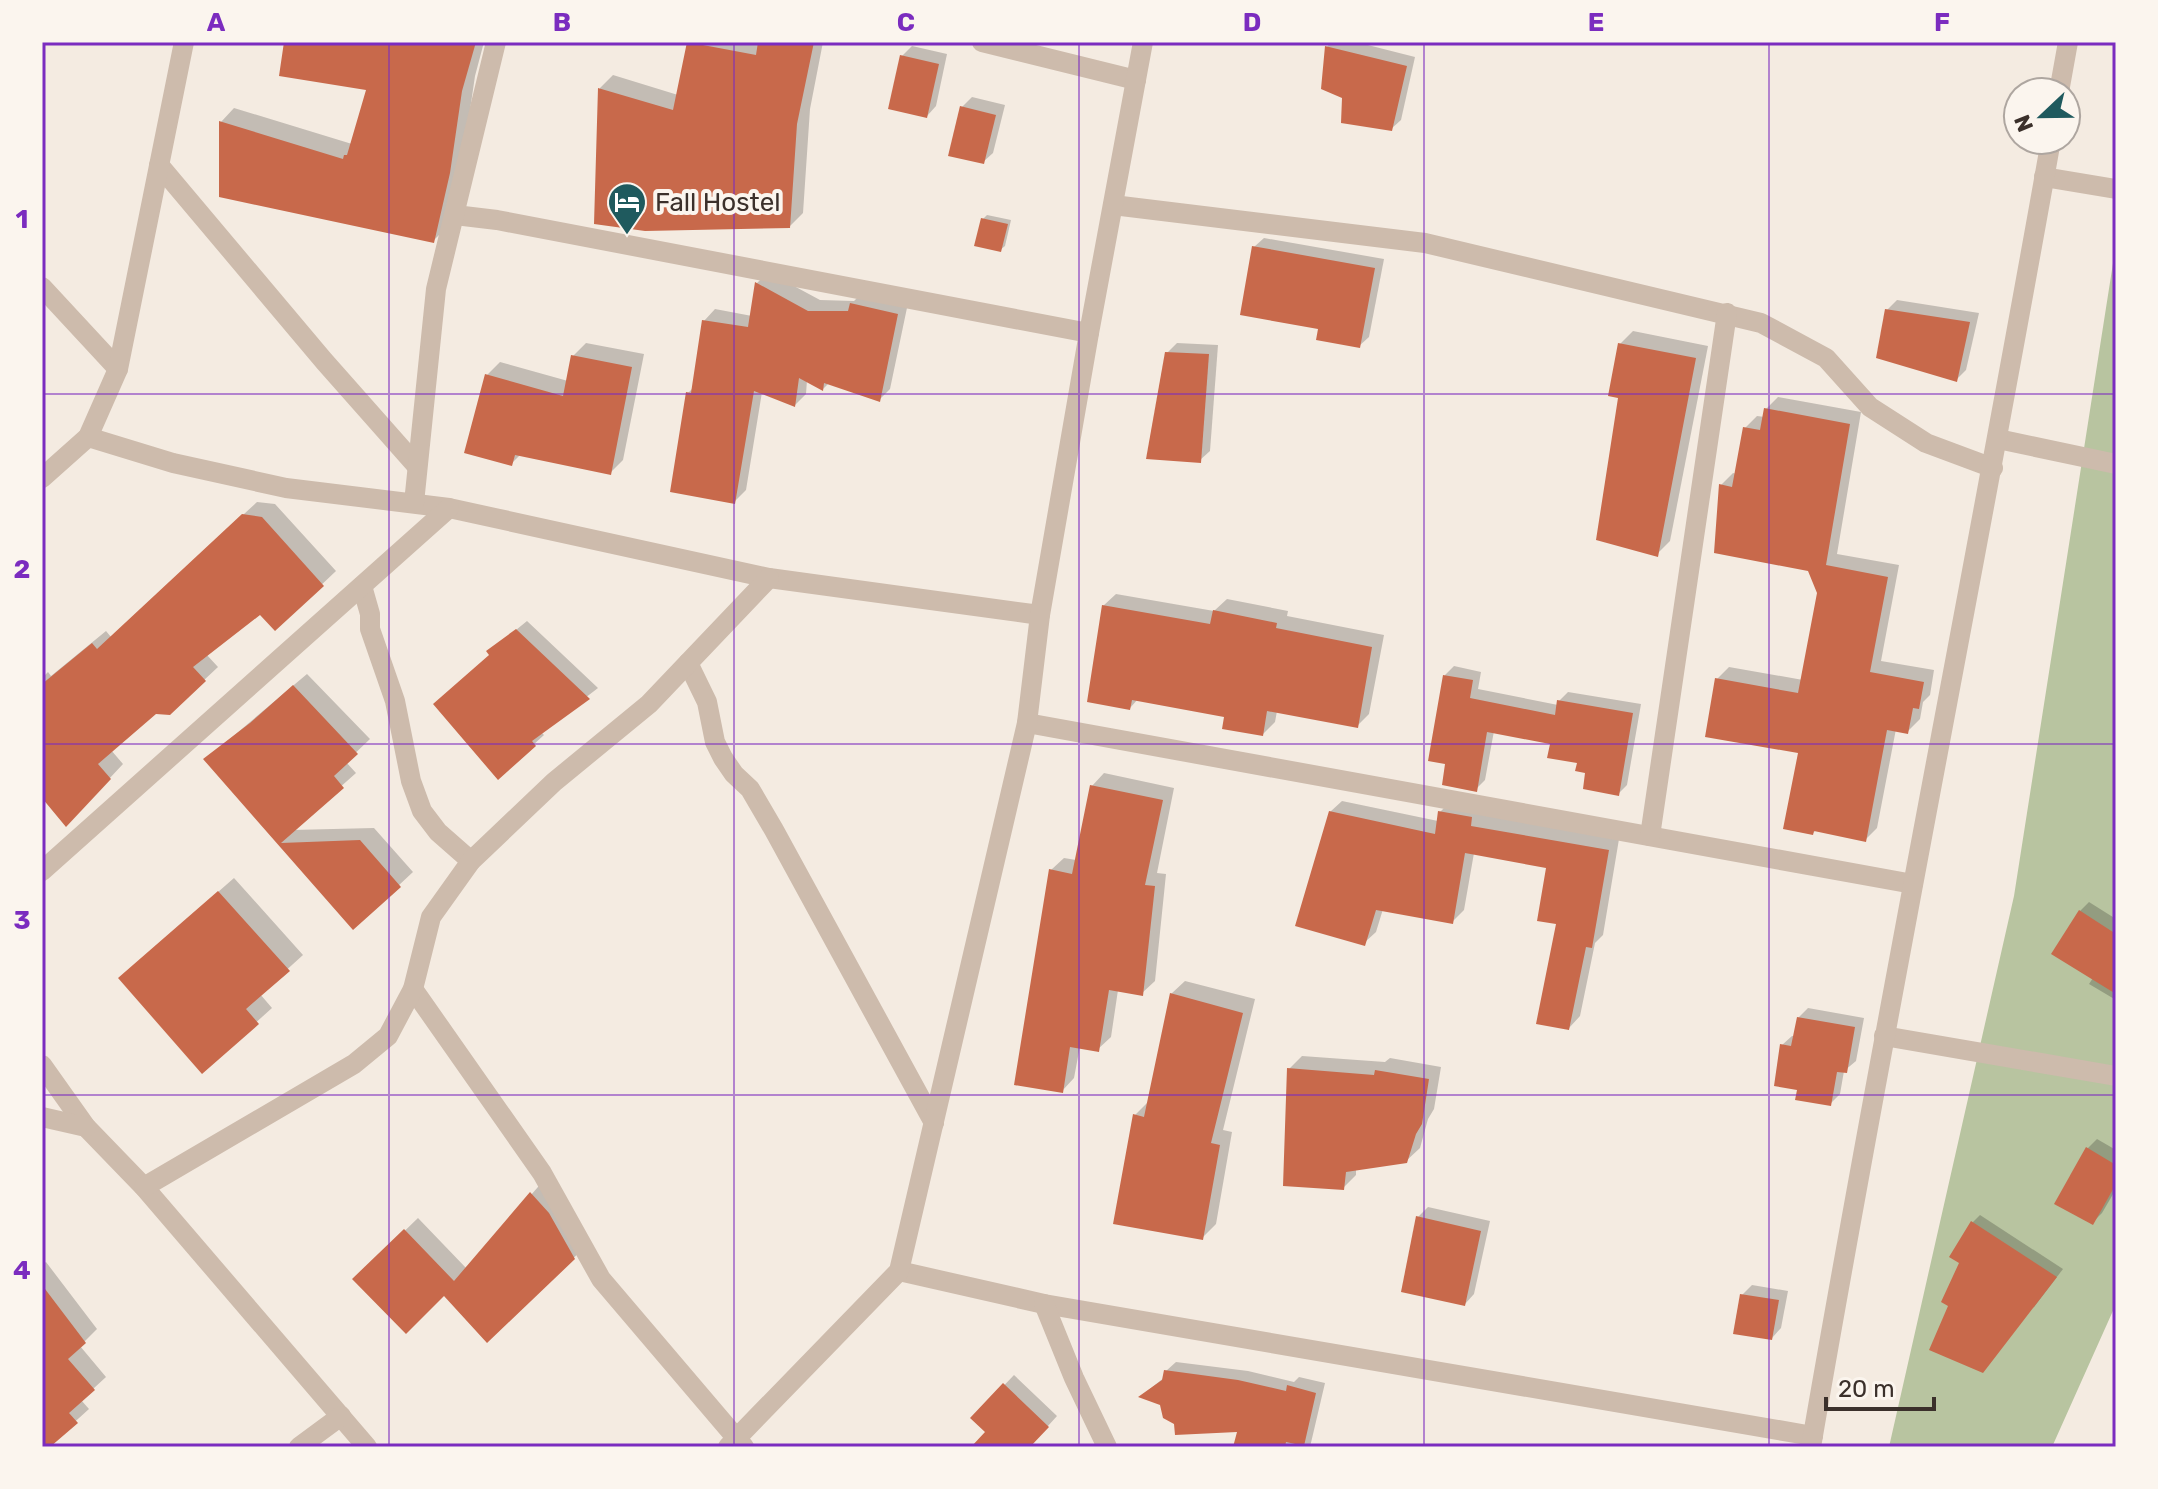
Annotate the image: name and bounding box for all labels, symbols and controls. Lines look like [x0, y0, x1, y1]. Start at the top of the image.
text: A [207, 7, 226, 38]
text: B [553, 7, 571, 38]
text: C [897, 7, 915, 38]
text: D [1243, 7, 1261, 38]
text: E [1588, 7, 1604, 38]
text: F [1934, 7, 1950, 38]
north arrow [2002, 76, 2082, 156]
text: N [2008, 111, 2039, 136]
hotel icon: Fall Hostel [606, 181, 648, 236]
place label: Fall Hostel [655, 187, 781, 218]
text: 1 [16, 204, 28, 235]
text: 2 [14, 554, 30, 585]
text: 3 [13, 905, 31, 936]
text: 4 [13, 1255, 31, 1286]
scale bar [1826, 1361, 1934, 1411]
text: 20 m [1838, 1375, 1895, 1403]

